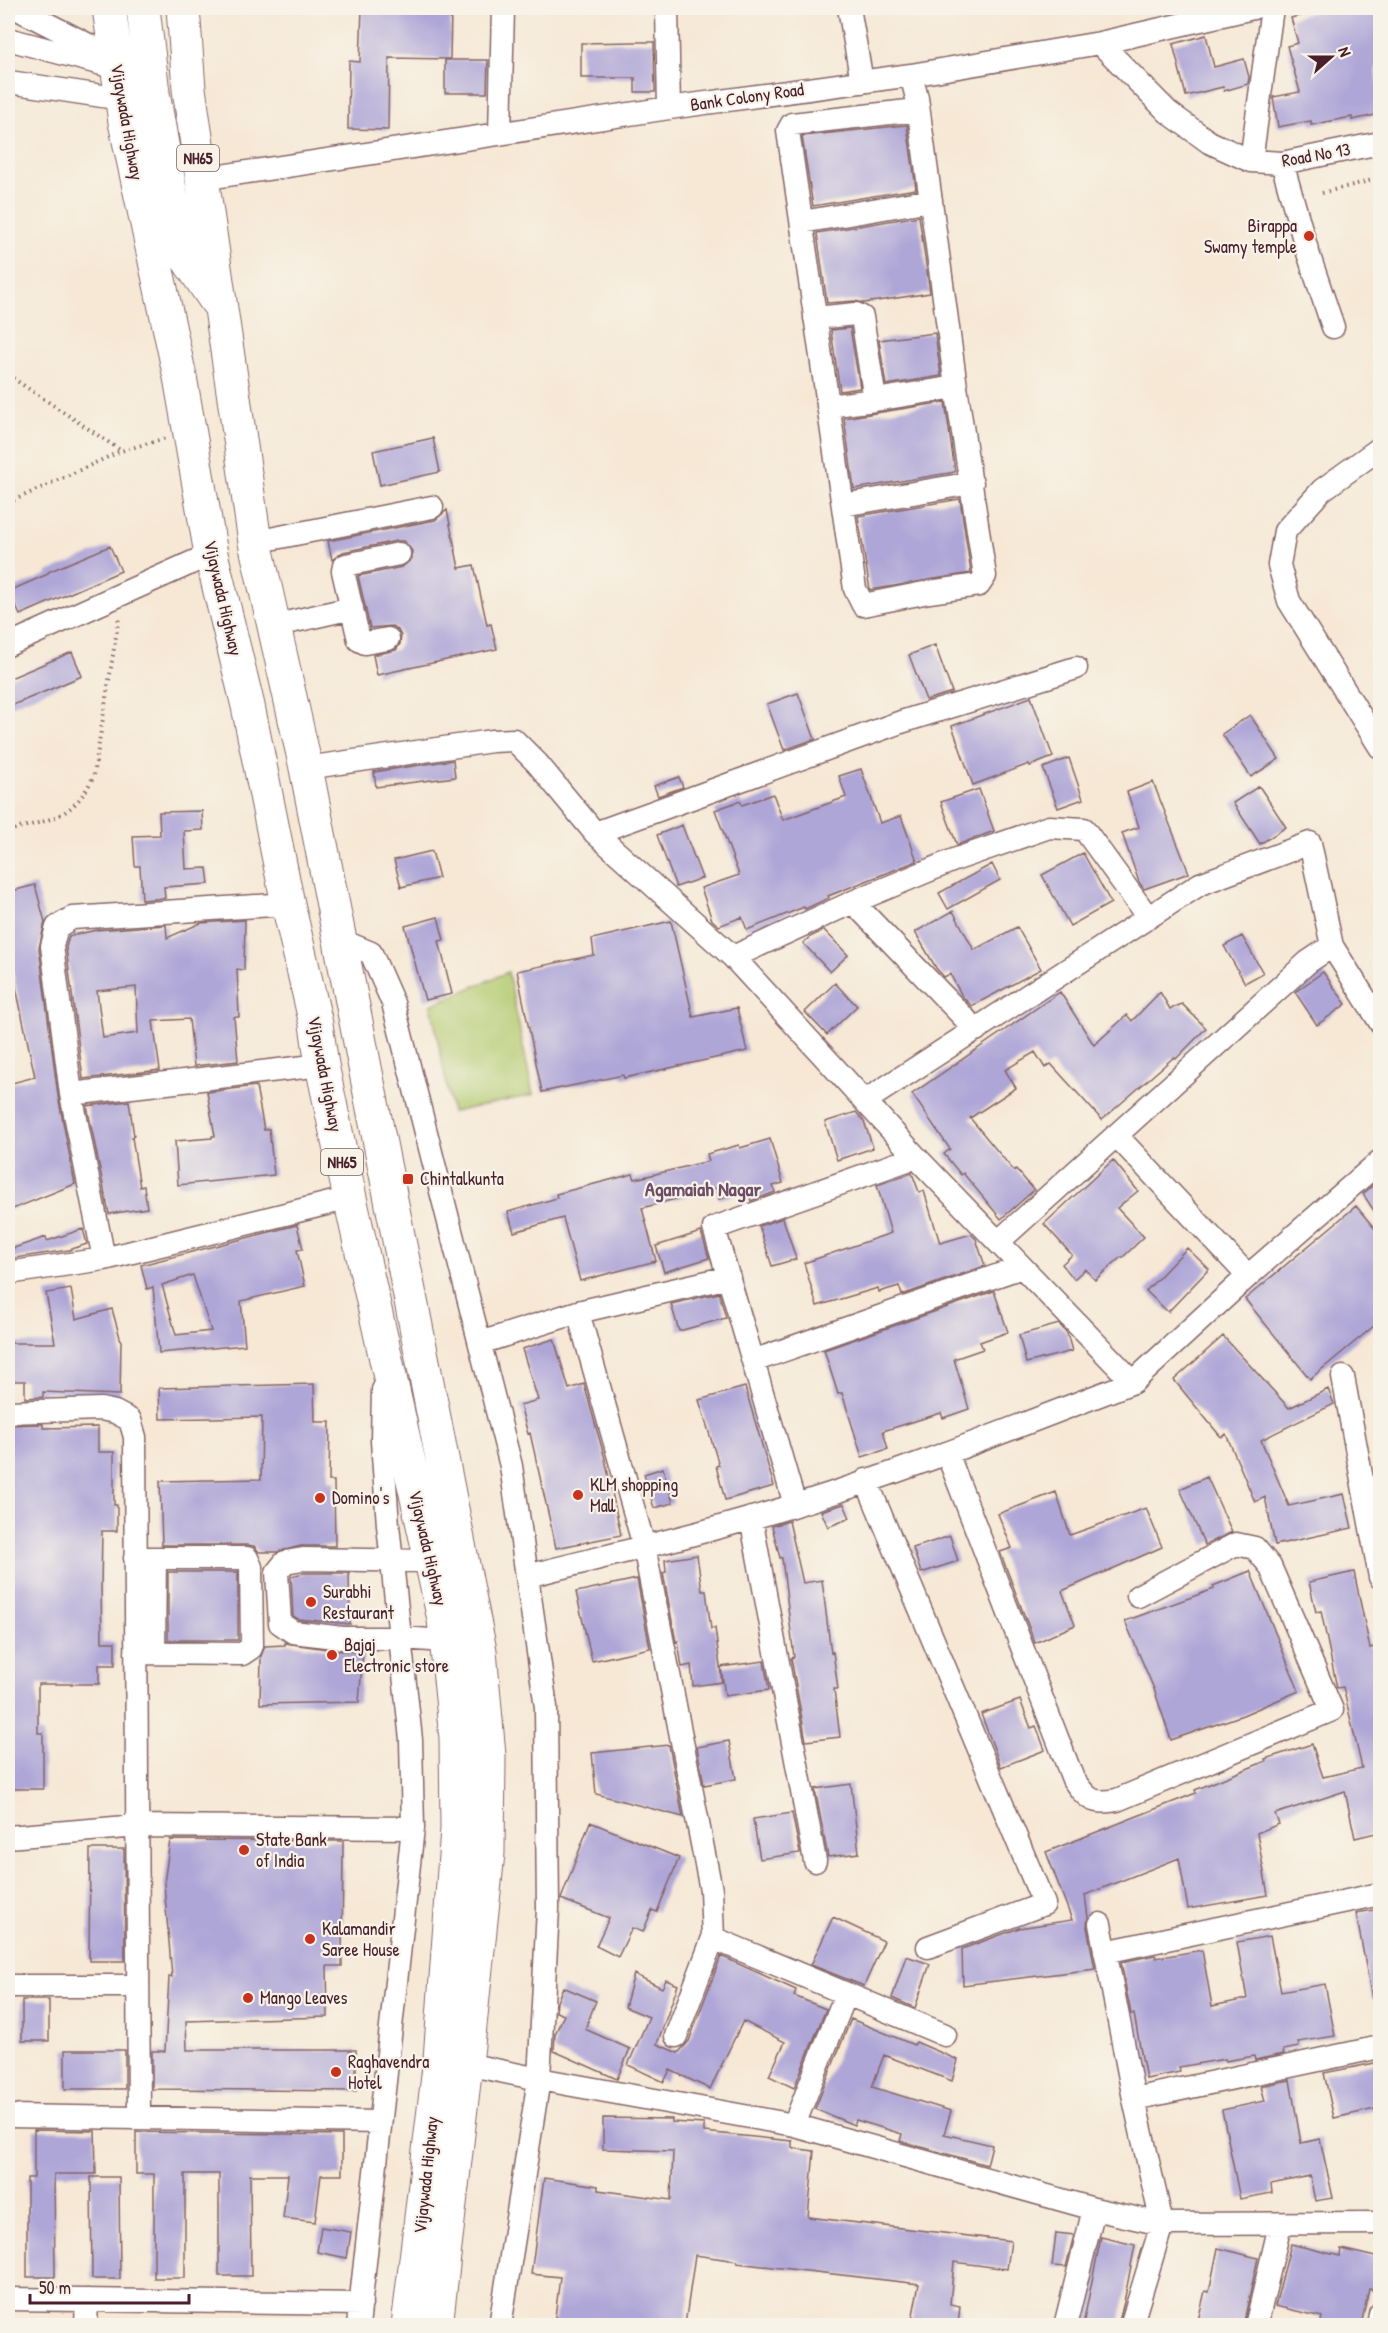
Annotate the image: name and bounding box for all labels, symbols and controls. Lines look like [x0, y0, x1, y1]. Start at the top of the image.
north arrow [1301, 27, 1361, 87]
text: N [1333, 44, 1357, 60]
street label: Vijaywada Highway [105, 62, 150, 182]
street label: Bank Colony Road [689, 76, 805, 117]
street label: Road No 13 [1280, 136, 1352, 173]
road number: NH65 [177, 145, 219, 171]
place label: Birappa Swamy temple [1204, 213, 1297, 259]
marker: Birappa Swamy temple [1302, 229, 1316, 243]
street label: Vijaywada Highway [198, 538, 249, 658]
street label: Vijaywada Highway [302, 1014, 349, 1134]
road number: NH65 [321, 1149, 363, 1175]
place label: Chintalkunta [420, 1166, 504, 1191]
marker: Chintalkunta [401, 1172, 415, 1186]
district label: Agamaiah Nagar [645, 1175, 761, 1203]
place label: KLM shopping Mall [590, 1472, 678, 1518]
place label: Domino's [332, 1485, 389, 1510]
street label: Vijaywada Highway [403, 1488, 454, 1608]
marker: KLM shopping Mall [571, 1488, 585, 1502]
marker: Domino's [313, 1491, 327, 1505]
place label: Surabhi Restaurant [323, 1579, 395, 1625]
marker: Surabhi Restaurant [304, 1595, 318, 1609]
place label: Bajaj Electronic store [344, 1632, 449, 1678]
marker: Bajaj Electronic store [325, 1648, 339, 1662]
place label: State Bank of India [256, 1827, 327, 1873]
marker: State Bank of India [237, 1843, 251, 1857]
place label: Kalamandir Saree House [322, 1916, 400, 1962]
marker: Kalamandir Saree House [303, 1932, 317, 1946]
place label: Mango Leaves [260, 1985, 348, 2010]
marker: Mango Leaves [241, 1991, 255, 2005]
place label: Raghavendra Hotel [348, 2049, 429, 2095]
marker: Raghavendra Hotel [329, 2065, 343, 2079]
street label: Vijaywada Highway [407, 2115, 444, 2235]
scale bar [30, 2267, 189, 2305]
text: 50 m [39, 2275, 71, 2300]

